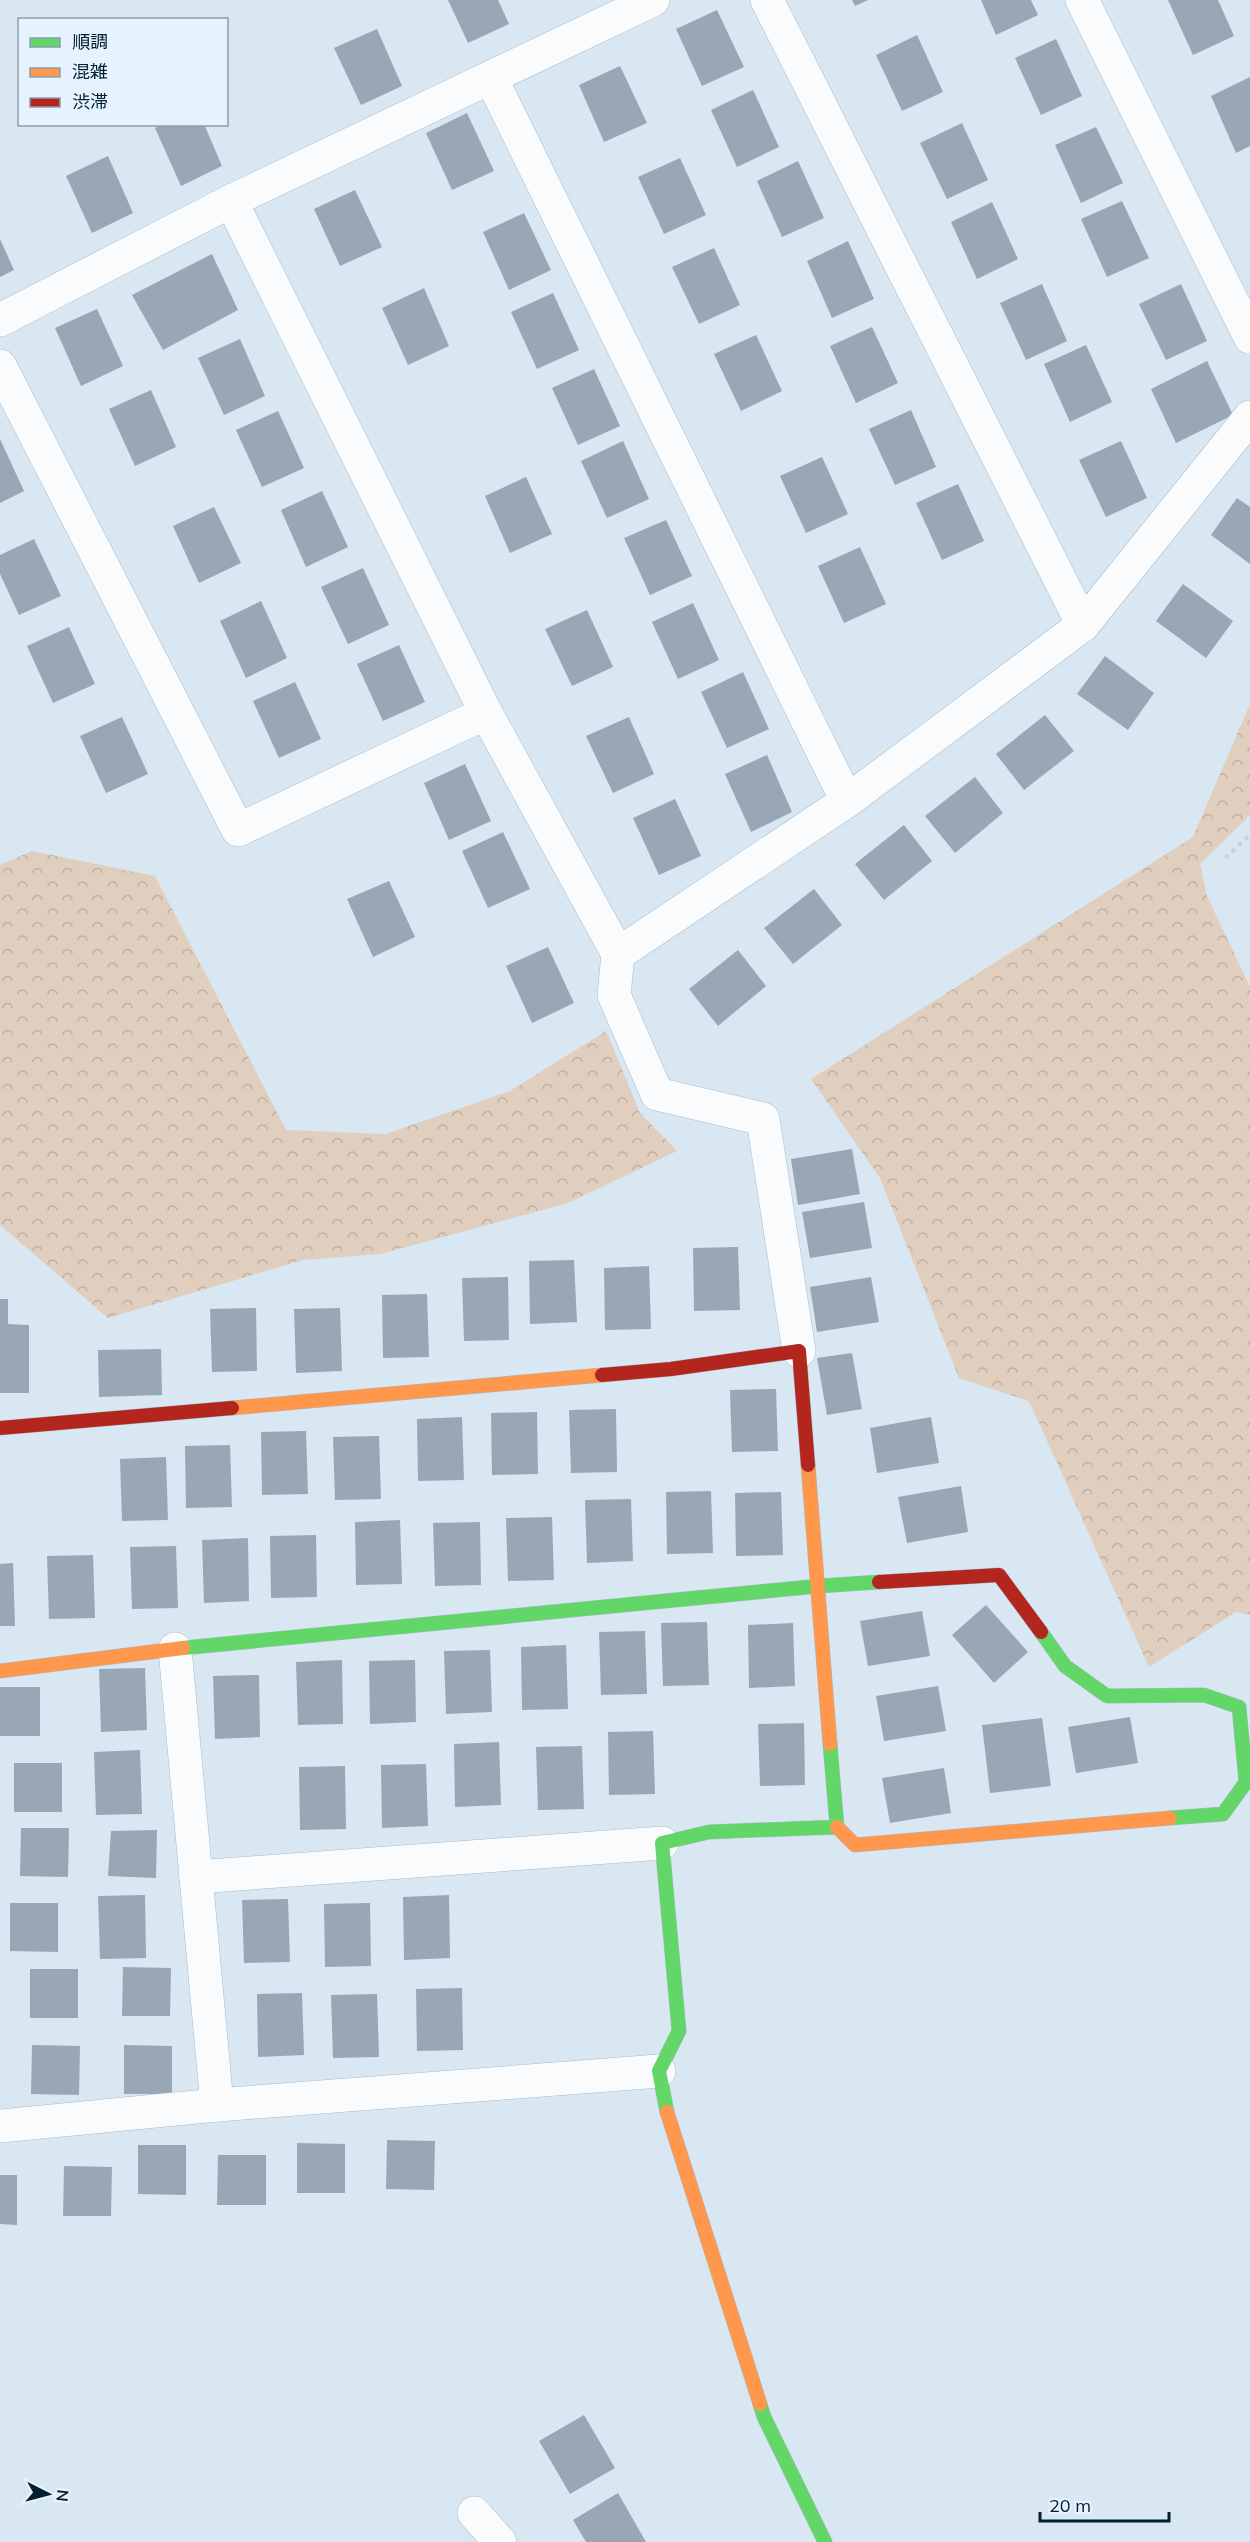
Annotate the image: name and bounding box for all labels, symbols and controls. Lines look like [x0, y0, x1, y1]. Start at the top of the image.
legend [18, 18, 228, 126]
text: 順調 [72, 30, 108, 53]
text: 混雑 [72, 60, 108, 83]
text: 渋滞 [72, 90, 108, 113]
north arrow [18, 2464, 78, 2524]
scale bar [1040, 2485, 1169, 2523]
text: N [52, 2489, 73, 2503]
text: 20 m [1049, 2494, 1091, 2517]

